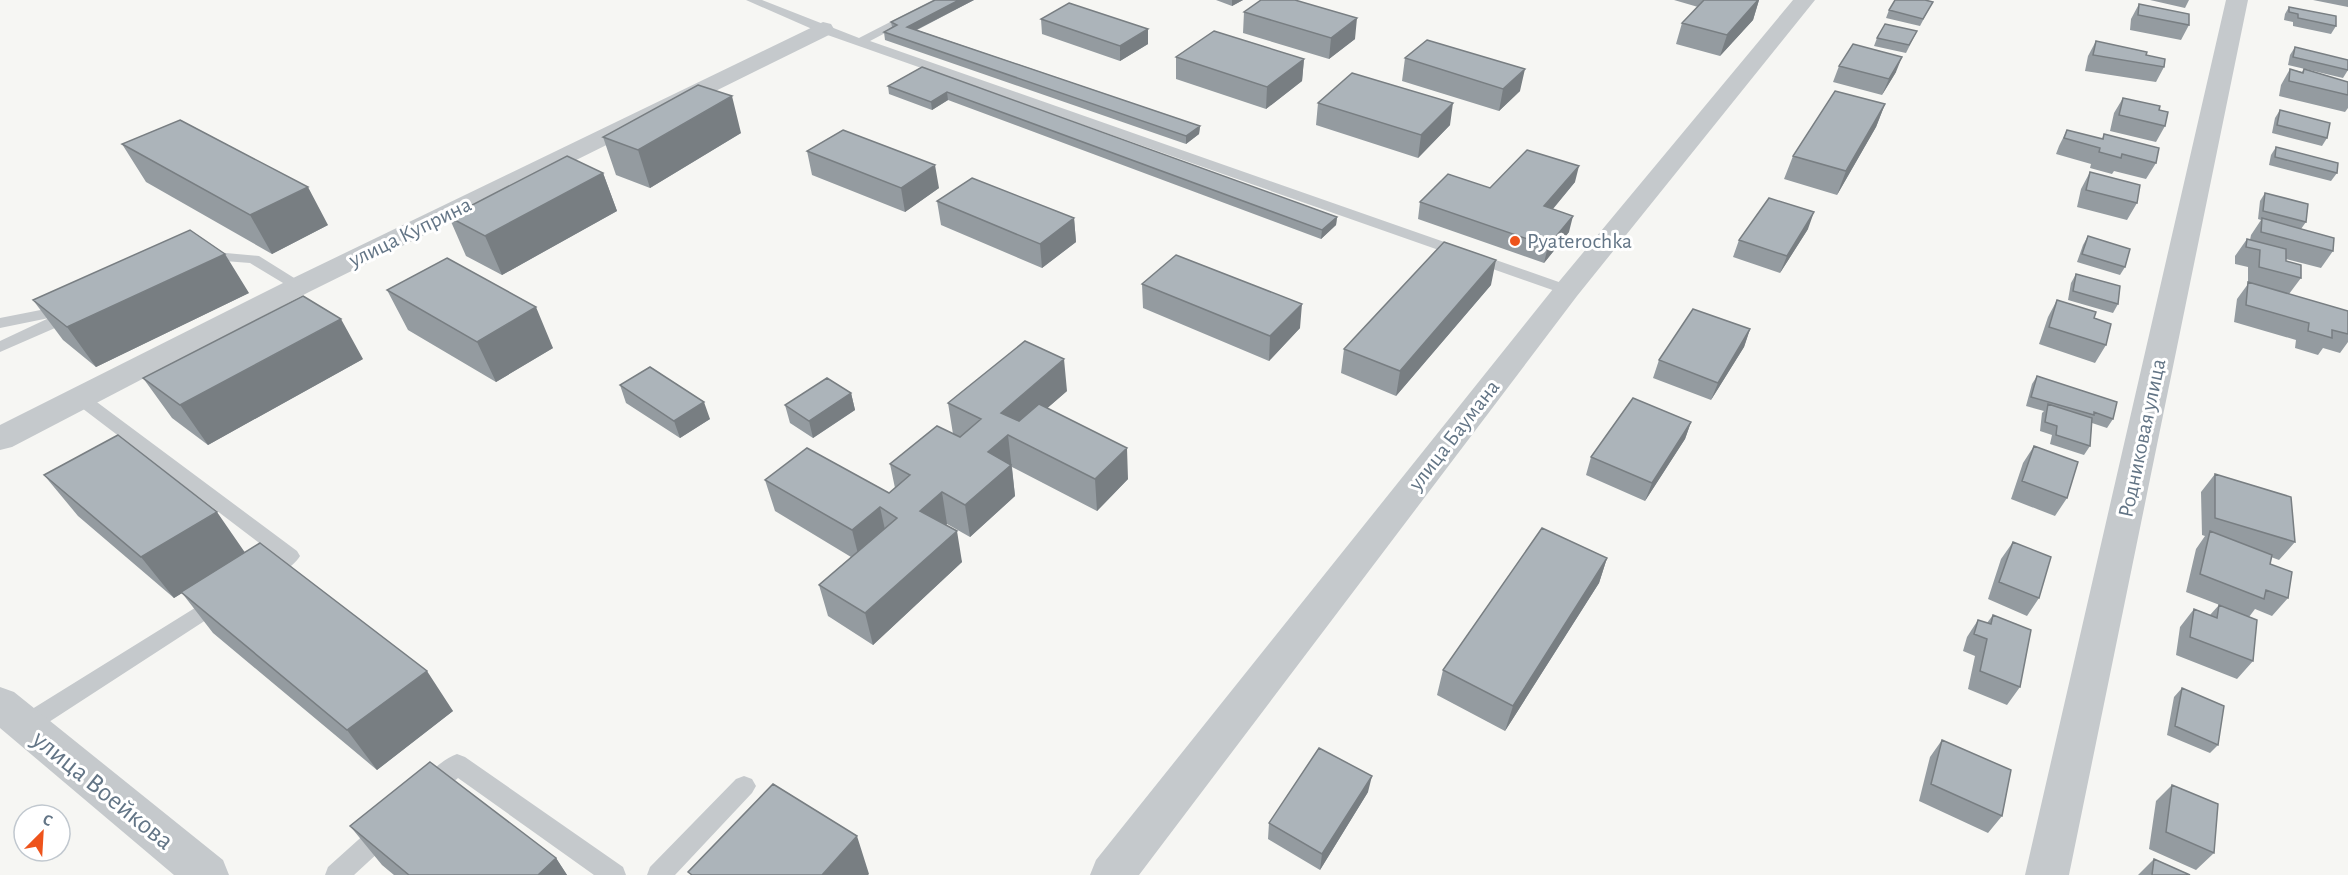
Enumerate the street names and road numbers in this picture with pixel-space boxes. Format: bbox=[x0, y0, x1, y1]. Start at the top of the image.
street label: улица Куприна bbox=[344, 193, 475, 272]
street label: Родниковая улица bbox=[2114, 357, 2170, 519]
street label: улица Баумана bbox=[1404, 376, 1504, 495]
street label: улица Воейкова bbox=[26, 724, 179, 856]

